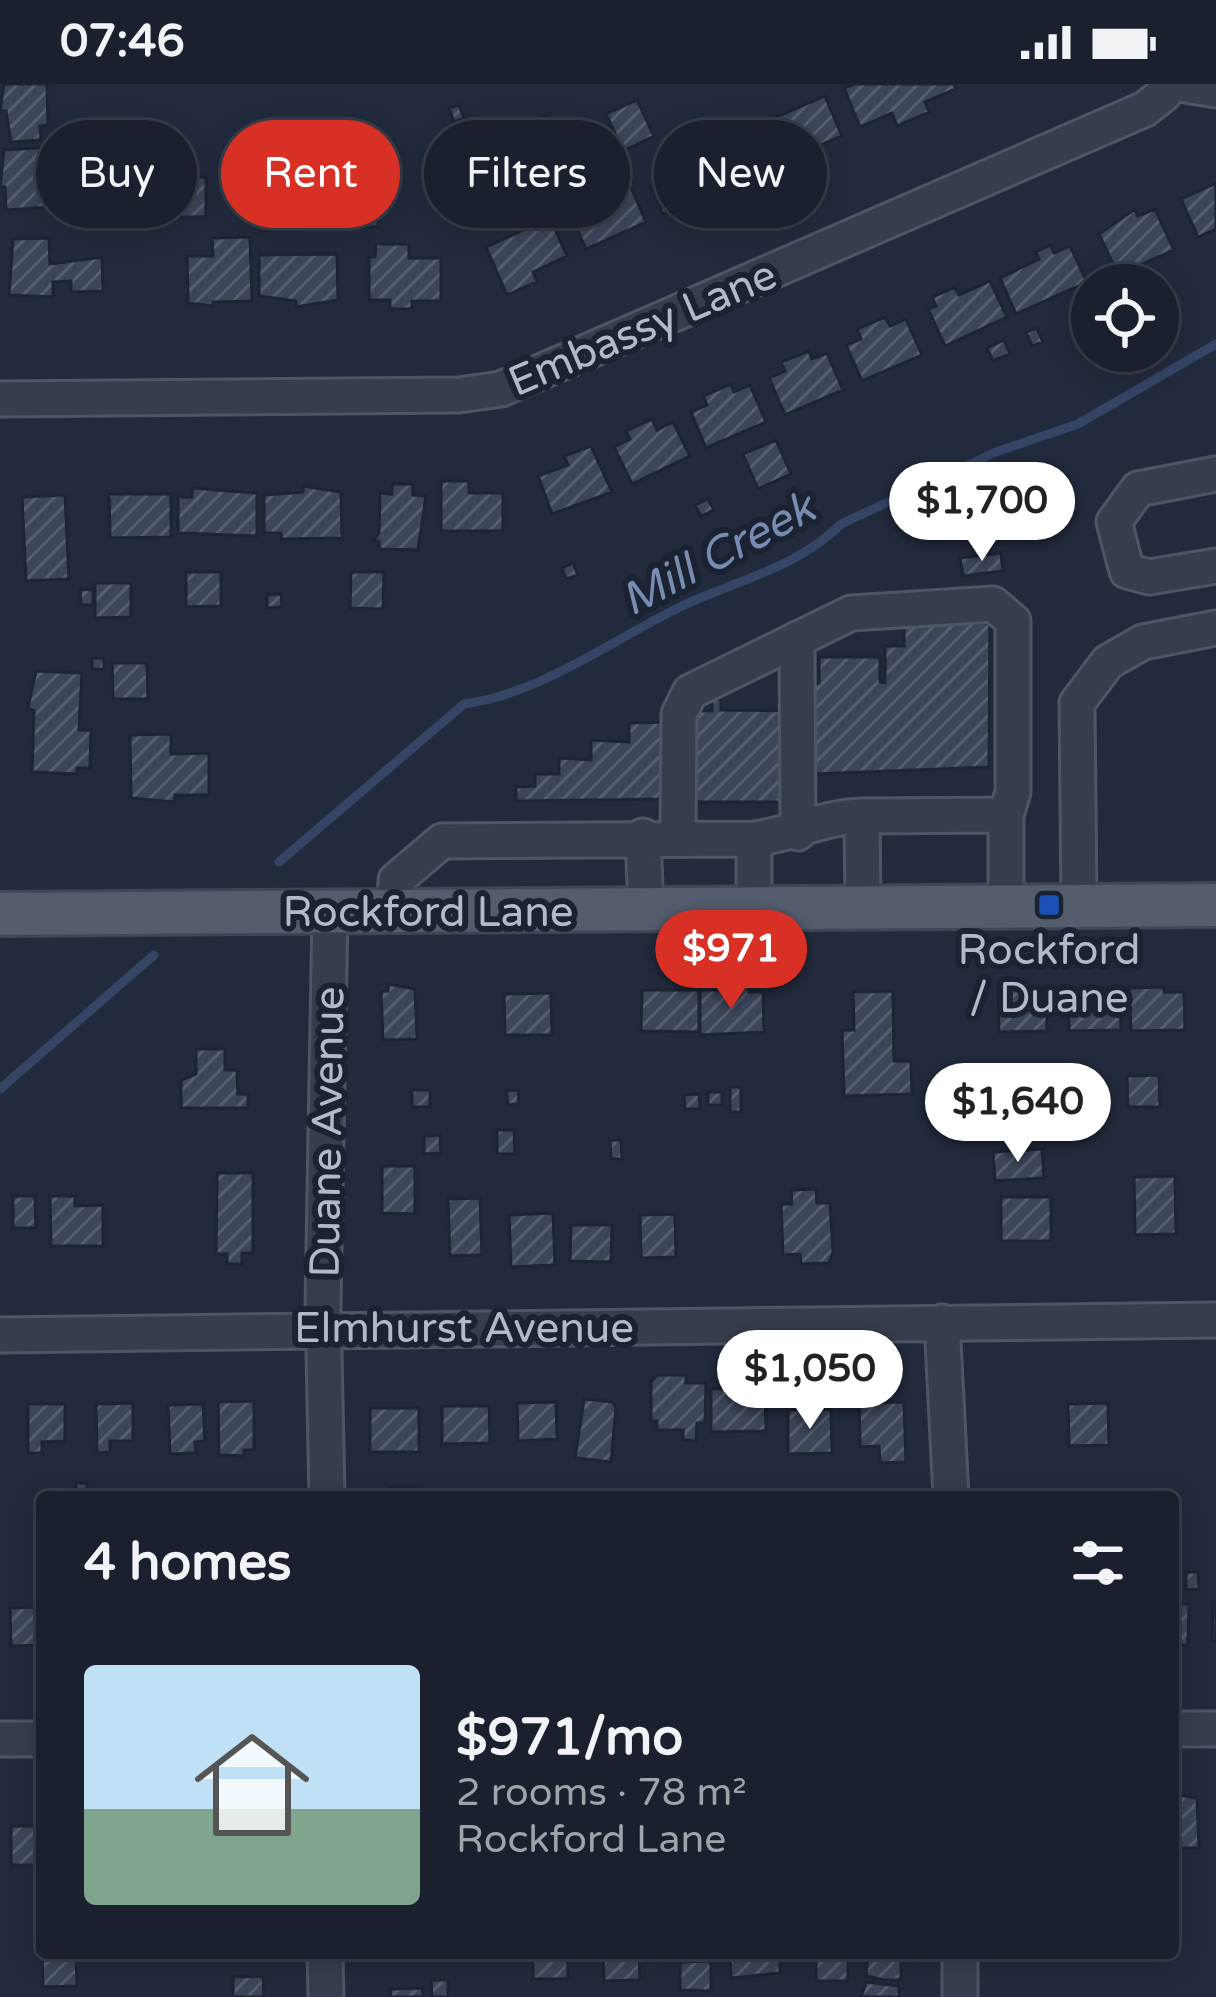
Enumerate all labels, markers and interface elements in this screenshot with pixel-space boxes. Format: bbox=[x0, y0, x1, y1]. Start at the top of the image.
text: 07:46 bbox=[60, 15, 185, 69]
chip: Buy bbox=[36, 120, 197, 228]
chip: Rent bbox=[221, 120, 400, 228]
chip: Filters bbox=[424, 120, 630, 228]
chip: New bbox=[654, 120, 827, 228]
street label: Embassy Lane bbox=[501, 249, 784, 408]
map controls bbox=[1071, 264, 1179, 372]
button: locate bbox=[1071, 264, 1179, 372]
pin: $1,700 bbox=[884, 462, 1080, 564]
text: $1,700 bbox=[916, 477, 1048, 524]
water label: Mill Creek bbox=[612, 480, 827, 628]
street label: Rockford Lane bbox=[282, 887, 574, 938]
marker: Rockford / Duane bbox=[1036, 892, 1062, 918]
pin: $971 bbox=[660, 910, 802, 1012]
text: $971 bbox=[682, 925, 780, 972]
place label: Rockford / Duane bbox=[957, 925, 1141, 1024]
street label: Duane Avenue bbox=[299, 986, 356, 1278]
pin: $1,640 bbox=[920, 1063, 1116, 1165]
text: $1,640 bbox=[952, 1078, 1084, 1125]
street label: Elmhurst Avenue bbox=[294, 1303, 634, 1354]
pin: $1,050 bbox=[712, 1330, 908, 1432]
text: $1,050 bbox=[744, 1345, 876, 1392]
icon: filters bbox=[1065, 1530, 1131, 1596]
text: 4 homes bbox=[84, 1532, 292, 1594]
text: $971/mo bbox=[456, 1707, 683, 1769]
icon: home bbox=[180, 1713, 324, 1857]
text: 2 rooms · 78 m² bbox=[456, 1769, 747, 1816]
text: Rockford Lane bbox=[456, 1816, 726, 1863]

